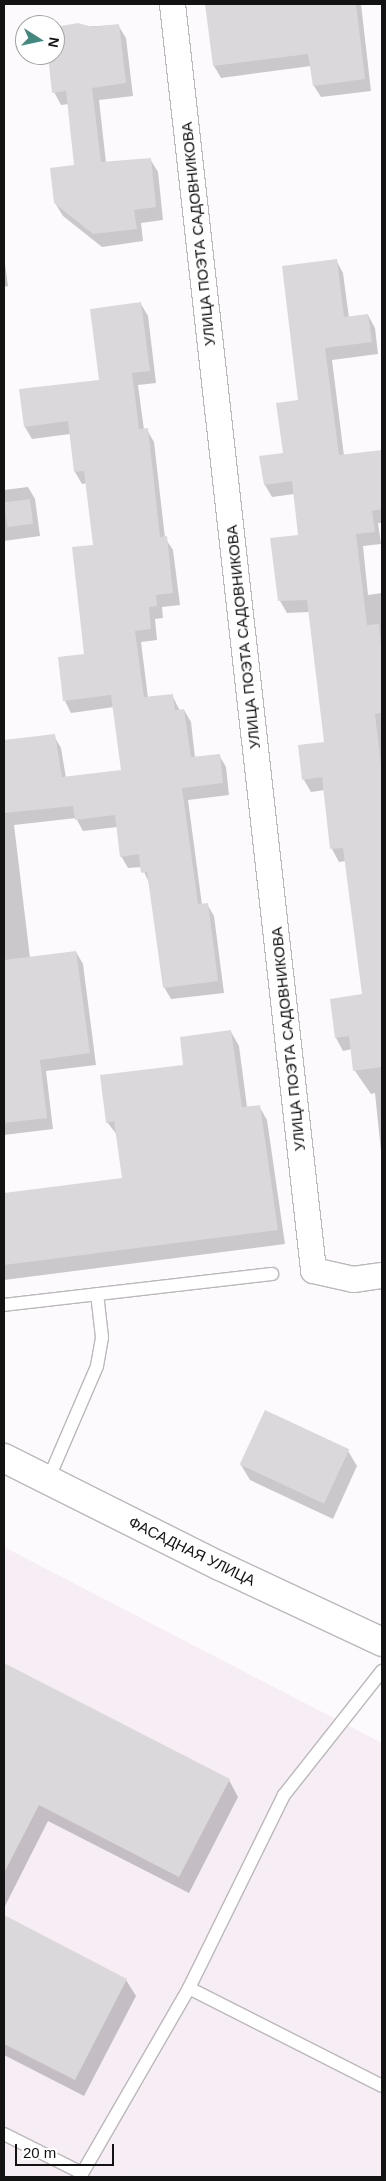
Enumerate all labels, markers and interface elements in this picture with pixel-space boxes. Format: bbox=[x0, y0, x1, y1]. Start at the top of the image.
north arrow bbox=[15, 15, 65, 65]
text: N bbox=[45, 36, 63, 49]
street label: УЛИЦА ПОЭТА САДОВНИКОВА bbox=[177, 121, 219, 347]
street label: УЛИЦА ПОЭТА САДОВНИКОВА bbox=[222, 524, 264, 750]
street label: УЛИЦА ПОЭТА САДОВНИКОВА bbox=[267, 926, 309, 1152]
street label: ФАСАДНАЯ УЛИЦА bbox=[126, 1513, 258, 1589]
scale bar bbox=[18, 2134, 116, 2166]
text: 20 m bbox=[23, 2144, 56, 2161]

